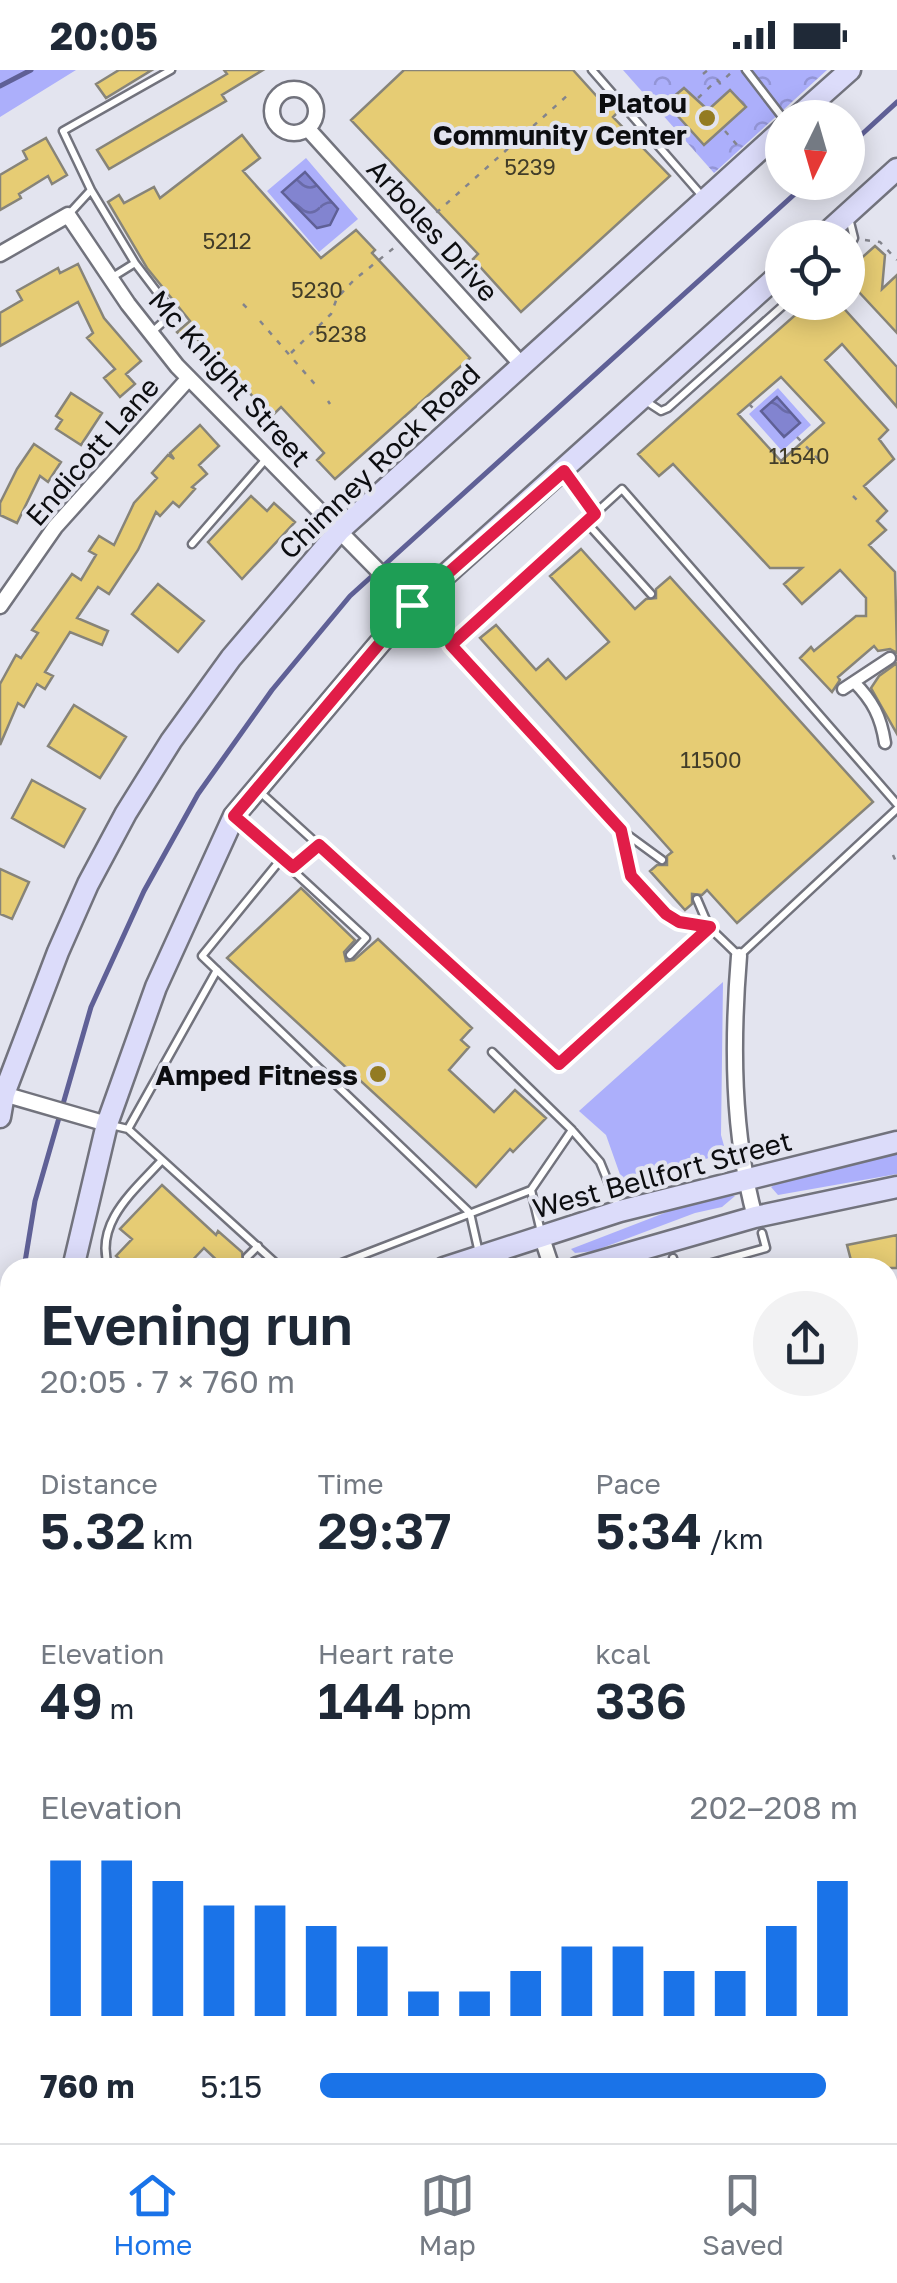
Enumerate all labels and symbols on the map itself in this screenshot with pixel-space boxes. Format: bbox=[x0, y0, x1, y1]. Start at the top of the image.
place label: Platou Community Center bbox=[433, 86, 687, 151]
north arrow bbox=[765, 100, 865, 200]
marker: Platou Community Center bbox=[696, 107, 718, 129]
street label: Arboles Drive bbox=[361, 152, 505, 308]
house number: 5239 bbox=[504, 153, 556, 180]
house number: 5212 bbox=[203, 227, 251, 254]
house number: 5230 bbox=[291, 276, 343, 303]
street label: Mc Knight Street bbox=[142, 283, 318, 473]
house number: 5238 bbox=[315, 320, 367, 347]
street label: Chimney Rock Road bbox=[272, 357, 486, 565]
street label: Endicott Lane bbox=[19, 370, 165, 532]
house number: 11540 bbox=[768, 442, 830, 469]
pin bbox=[370, 563, 455, 648]
house number: 11500 bbox=[680, 746, 742, 773]
place label: Amped Fitness bbox=[155, 1058, 358, 1091]
marker: Amped Fitness bbox=[367, 1063, 389, 1085]
street label: West Bellfort Street bbox=[529, 1124, 795, 1224]

